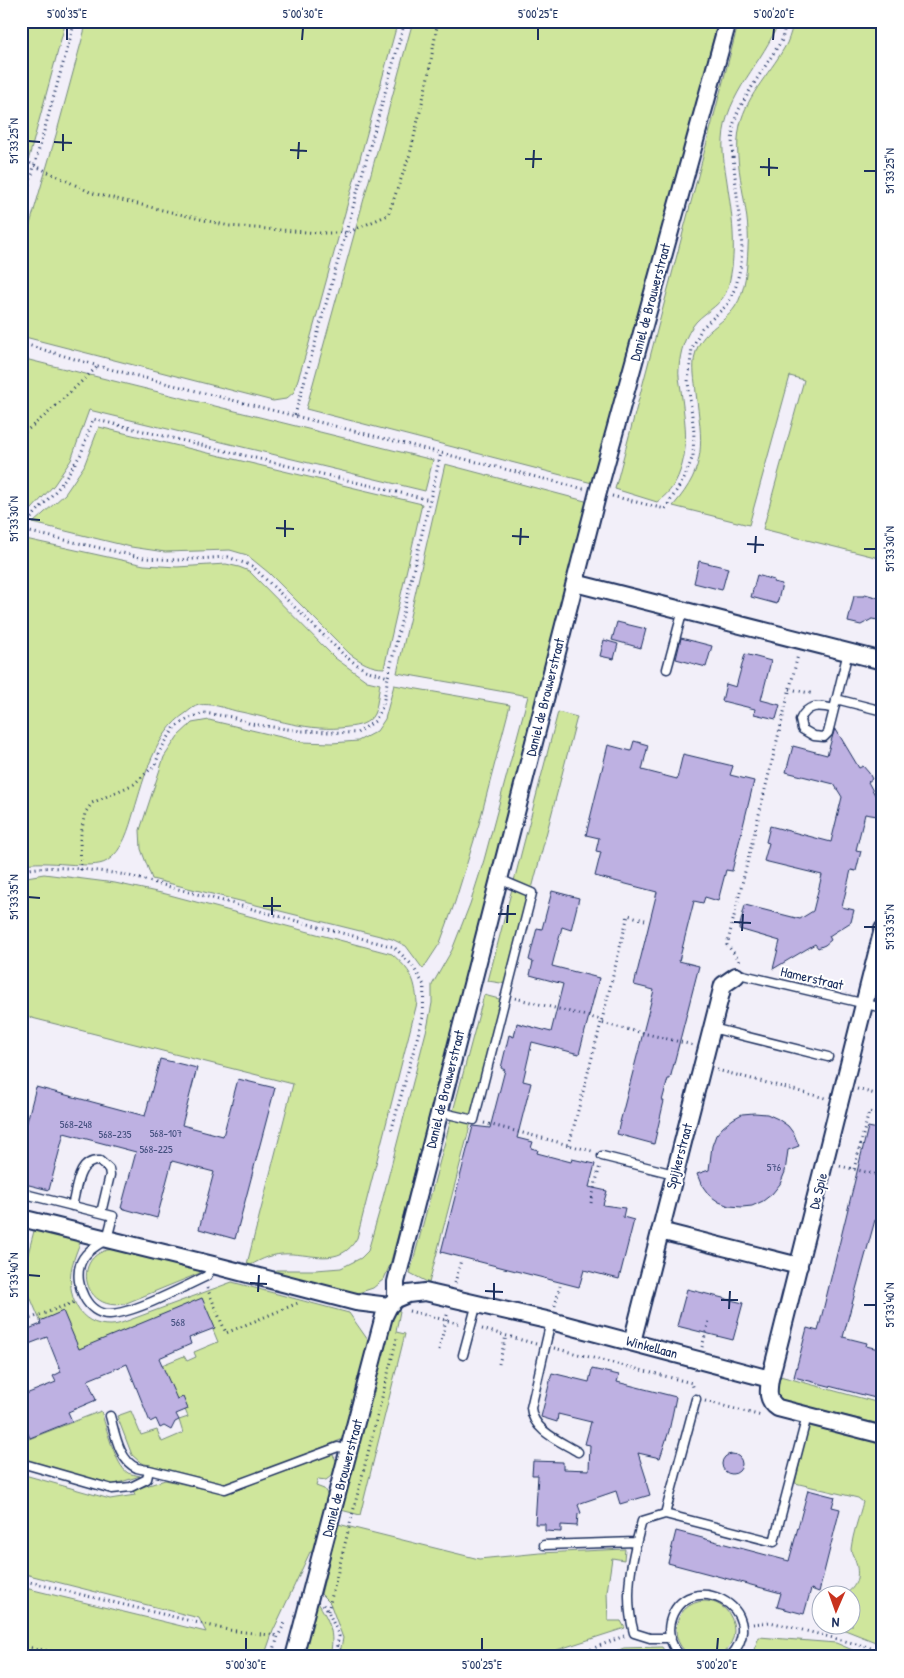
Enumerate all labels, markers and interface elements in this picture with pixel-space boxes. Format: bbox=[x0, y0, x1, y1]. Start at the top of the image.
text: 5°00'35"E bbox=[47, 5, 88, 22]
text: 5°00'30"E bbox=[283, 5, 324, 22]
text: 5°00'25"E bbox=[518, 5, 559, 22]
text: 5°00'20"E bbox=[754, 5, 795, 22]
text: 51°33'25"N bbox=[5, 118, 22, 164]
text: 51°33'25"N bbox=[881, 148, 898, 194]
street label: Daniel de Brouwerstraat bbox=[625, 241, 674, 363]
text: 51°33'30"N bbox=[5, 496, 22, 542]
text: 51°33'30"N bbox=[881, 526, 898, 572]
street label: Daniel de Brouwerstraat bbox=[521, 636, 568, 758]
text: 51°33'35"N bbox=[5, 874, 22, 920]
text: 51°33'35"N bbox=[881, 904, 898, 950]
street label: Hamerstraat bbox=[779, 961, 846, 994]
street label: Daniel de Brouwerstraat bbox=[421, 1028, 468, 1150]
house number: 568-248 bbox=[60, 1117, 92, 1131]
street label: Spijkerstraat bbox=[661, 1121, 697, 1191]
house number: 568-107 bbox=[150, 1126, 182, 1140]
house number: 568-235 bbox=[99, 1127, 132, 1141]
house number: 568-225 bbox=[139, 1142, 173, 1156]
house number: 576 bbox=[767, 1160, 782, 1174]
street label: De Spie bbox=[804, 1170, 832, 1211]
text: 51°33'40"N bbox=[5, 1253, 22, 1297]
text: 51°33'40"N bbox=[881, 1283, 898, 1327]
house number: 568 bbox=[171, 1315, 185, 1329]
street label: Winkellaan bbox=[624, 1331, 680, 1363]
street label: Daniel de Brouwerstraat bbox=[317, 1417, 366, 1539]
north arrow bbox=[812, 1586, 862, 1636]
text: N bbox=[831, 1614, 840, 1633]
text: 5°00'30"E bbox=[226, 1656, 267, 1673]
text: 5°00'25"E bbox=[462, 1656, 503, 1673]
text: 5°00'20"E bbox=[697, 1656, 738, 1673]

